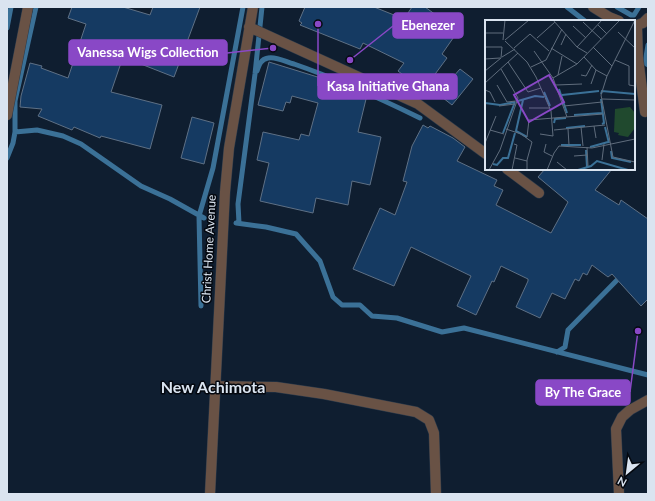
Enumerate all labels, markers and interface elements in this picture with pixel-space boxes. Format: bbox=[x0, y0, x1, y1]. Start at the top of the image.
callout: Ebenezer bbox=[393, 13, 463, 38]
text: Ebenezer bbox=[401, 17, 455, 33]
inset map bbox=[485, 20, 635, 170]
callout: Vanessa Wigs Collection bbox=[69, 40, 227, 65]
text: Vanessa Wigs Collection bbox=[76, 44, 219, 60]
callout: Kasa Initiative Ghana bbox=[318, 74, 457, 99]
text: Kasa Initiative Ghana bbox=[327, 78, 449, 94]
street label: Christ Home Avenue bbox=[198, 194, 219, 304]
district label: New Achimota bbox=[161, 377, 265, 396]
callout: By The Grace bbox=[536, 380, 630, 405]
text: By The Grace bbox=[545, 384, 621, 400]
north arrow bbox=[607, 453, 647, 493]
text: N bbox=[615, 474, 629, 490]

